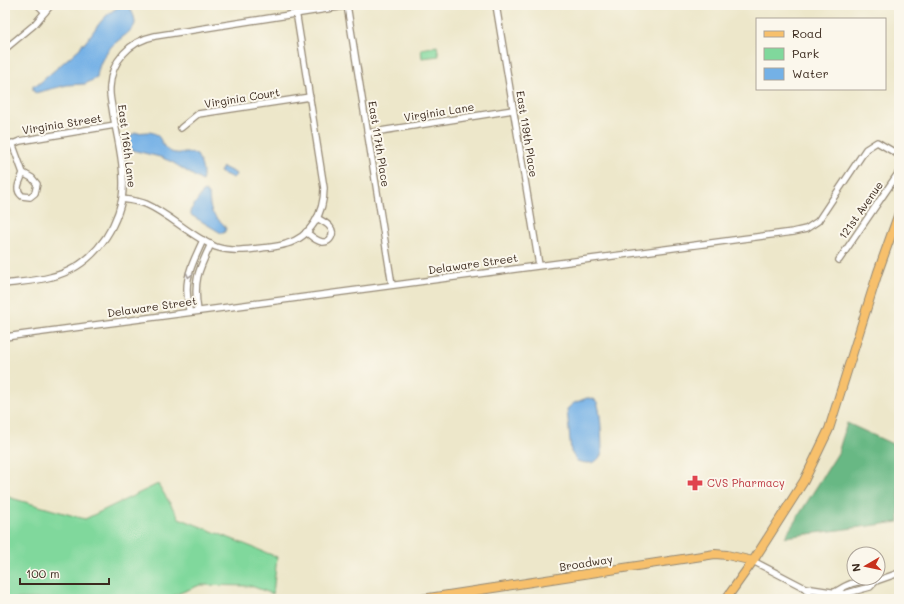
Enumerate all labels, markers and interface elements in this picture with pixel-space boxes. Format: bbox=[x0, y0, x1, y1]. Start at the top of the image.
legend bbox=[756, 18, 886, 90]
text: Road bbox=[792, 25, 822, 41]
text: Park bbox=[792, 45, 819, 61]
text: Water bbox=[792, 65, 829, 81]
street label: Virginia Court bbox=[203, 84, 281, 111]
street label: East 119th Place bbox=[513, 90, 542, 178]
street label: Virginia Lane bbox=[403, 99, 475, 124]
street label: East 117th Place bbox=[365, 100, 394, 188]
street label: East 116th Lane bbox=[115, 104, 140, 188]
street label: Virginia Street bbox=[21, 110, 103, 137]
street label: 121st Avenue bbox=[835, 178, 886, 242]
street label: Delaware Street bbox=[427, 250, 519, 277]
one-way arrow bbox=[186, 272, 194, 278]
street label: Delaware Street bbox=[106, 293, 198, 320]
pharmacy icon: CVS Pharmacy bbox=[686, 474, 704, 492]
place label: CVS Pharmacy bbox=[707, 475, 785, 490]
north arrow bbox=[846, 546, 886, 586]
street label: Broadway bbox=[558, 551, 614, 574]
scale bar bbox=[20, 560, 109, 586]
text: N bbox=[848, 562, 864, 573]
text: 100 m bbox=[26, 565, 60, 581]

